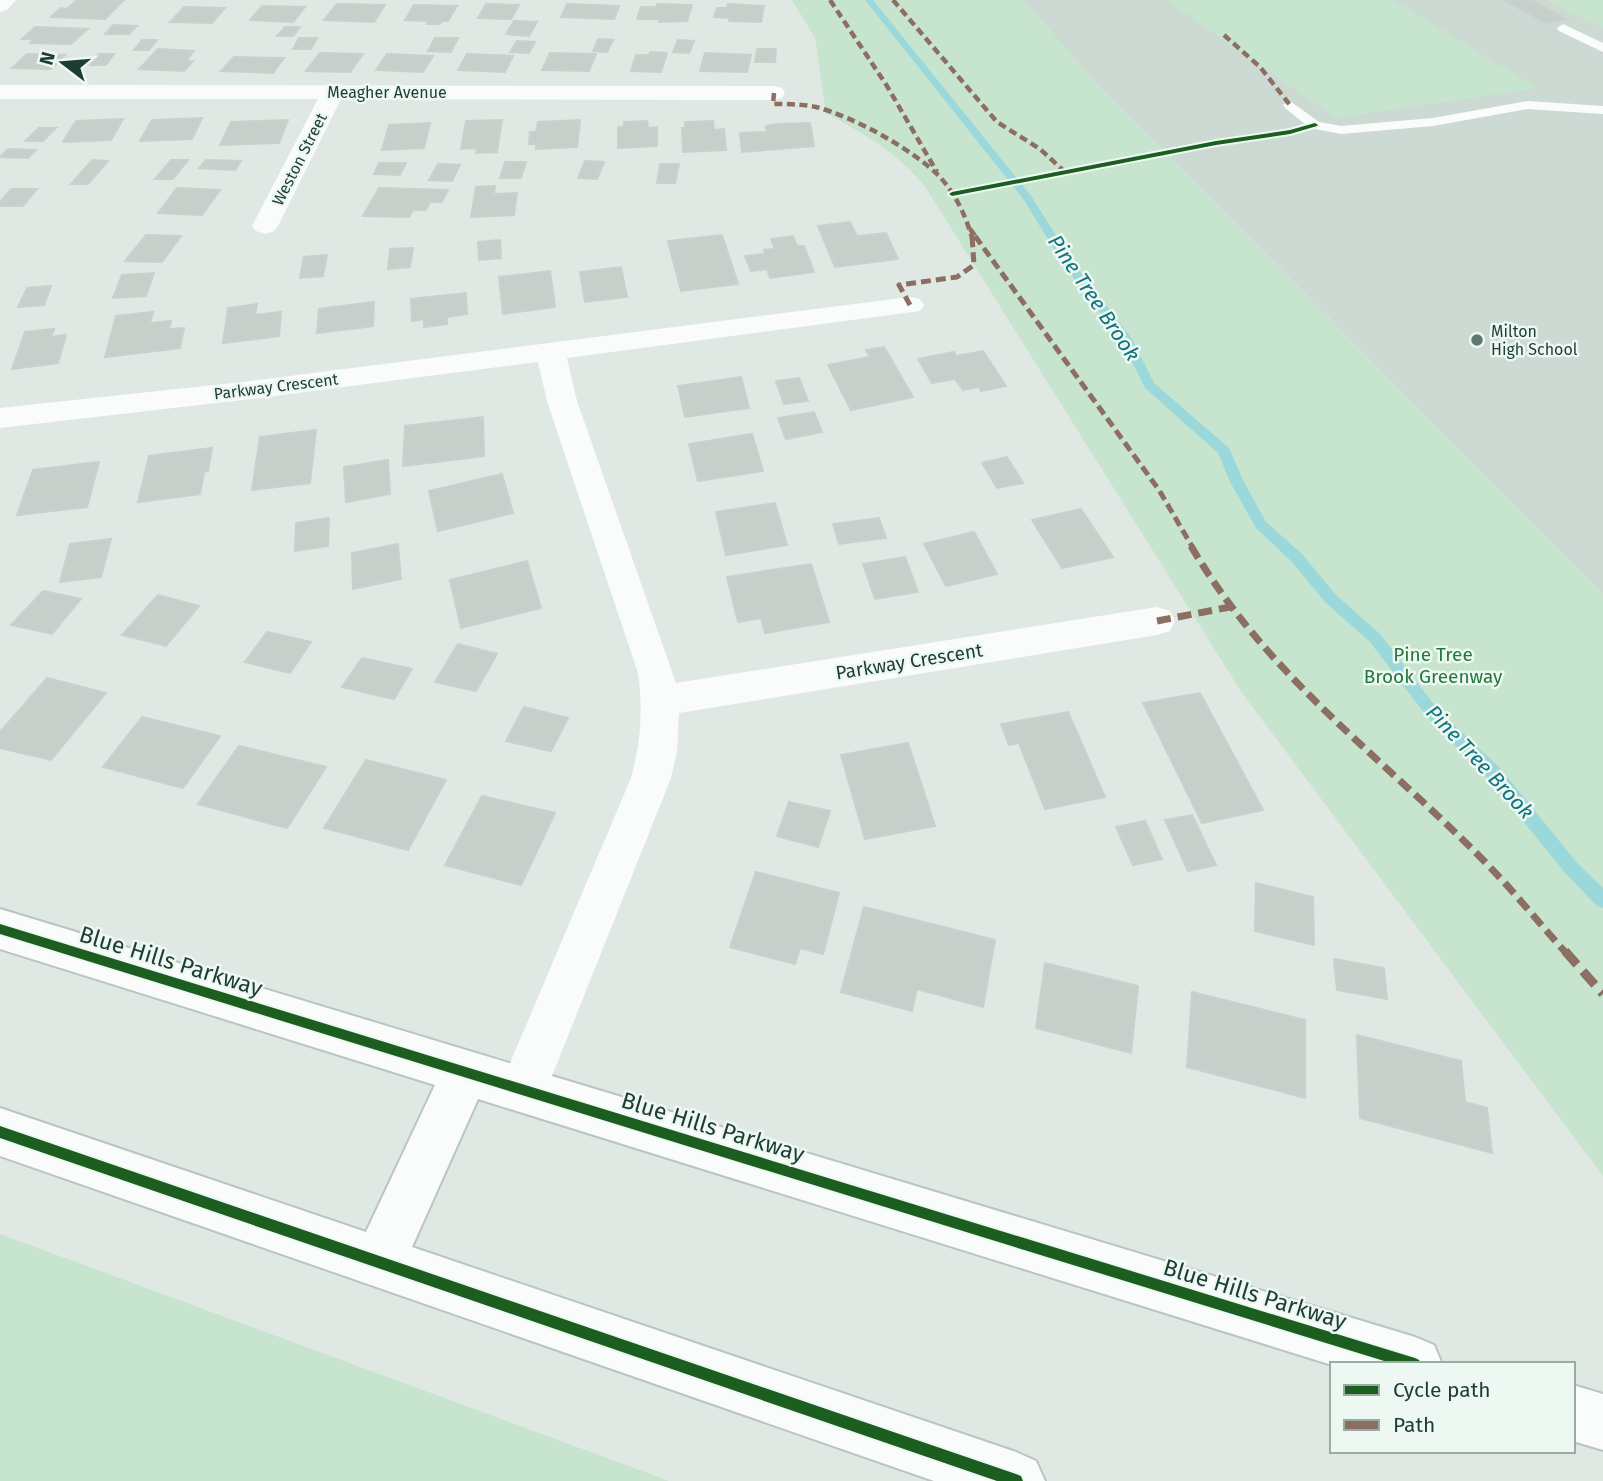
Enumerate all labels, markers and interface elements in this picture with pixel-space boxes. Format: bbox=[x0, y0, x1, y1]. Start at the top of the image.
north arrow bbox=[28, 28, 98, 98]
text: N bbox=[34, 49, 60, 68]
street label: Meagher Avenue bbox=[327, 83, 447, 102]
street label: Weston Street bbox=[268, 110, 331, 209]
water label: Pine Tree Brook bbox=[1042, 230, 1146, 366]
place label: Milton High School bbox=[1491, 322, 1578, 359]
marker: Milton High School bbox=[1469, 332, 1485, 348]
street label: Parkway Crescent bbox=[213, 369, 340, 404]
street label: Parkway Crescent bbox=[834, 638, 984, 684]
park label: Pine Tree Brook Greenway bbox=[1364, 643, 1503, 688]
water label: Pine Tree Brook bbox=[1420, 699, 1540, 825]
street label: Blue Hills Parkway bbox=[76, 920, 267, 1002]
street label: Blue Hills Parkway bbox=[618, 1086, 809, 1168]
street label: Blue Hills Parkway bbox=[1160, 1253, 1351, 1335]
legend bbox=[1330, 1362, 1575, 1453]
text: Cycle path bbox=[1393, 1377, 1491, 1403]
text: Path bbox=[1393, 1412, 1435, 1438]

